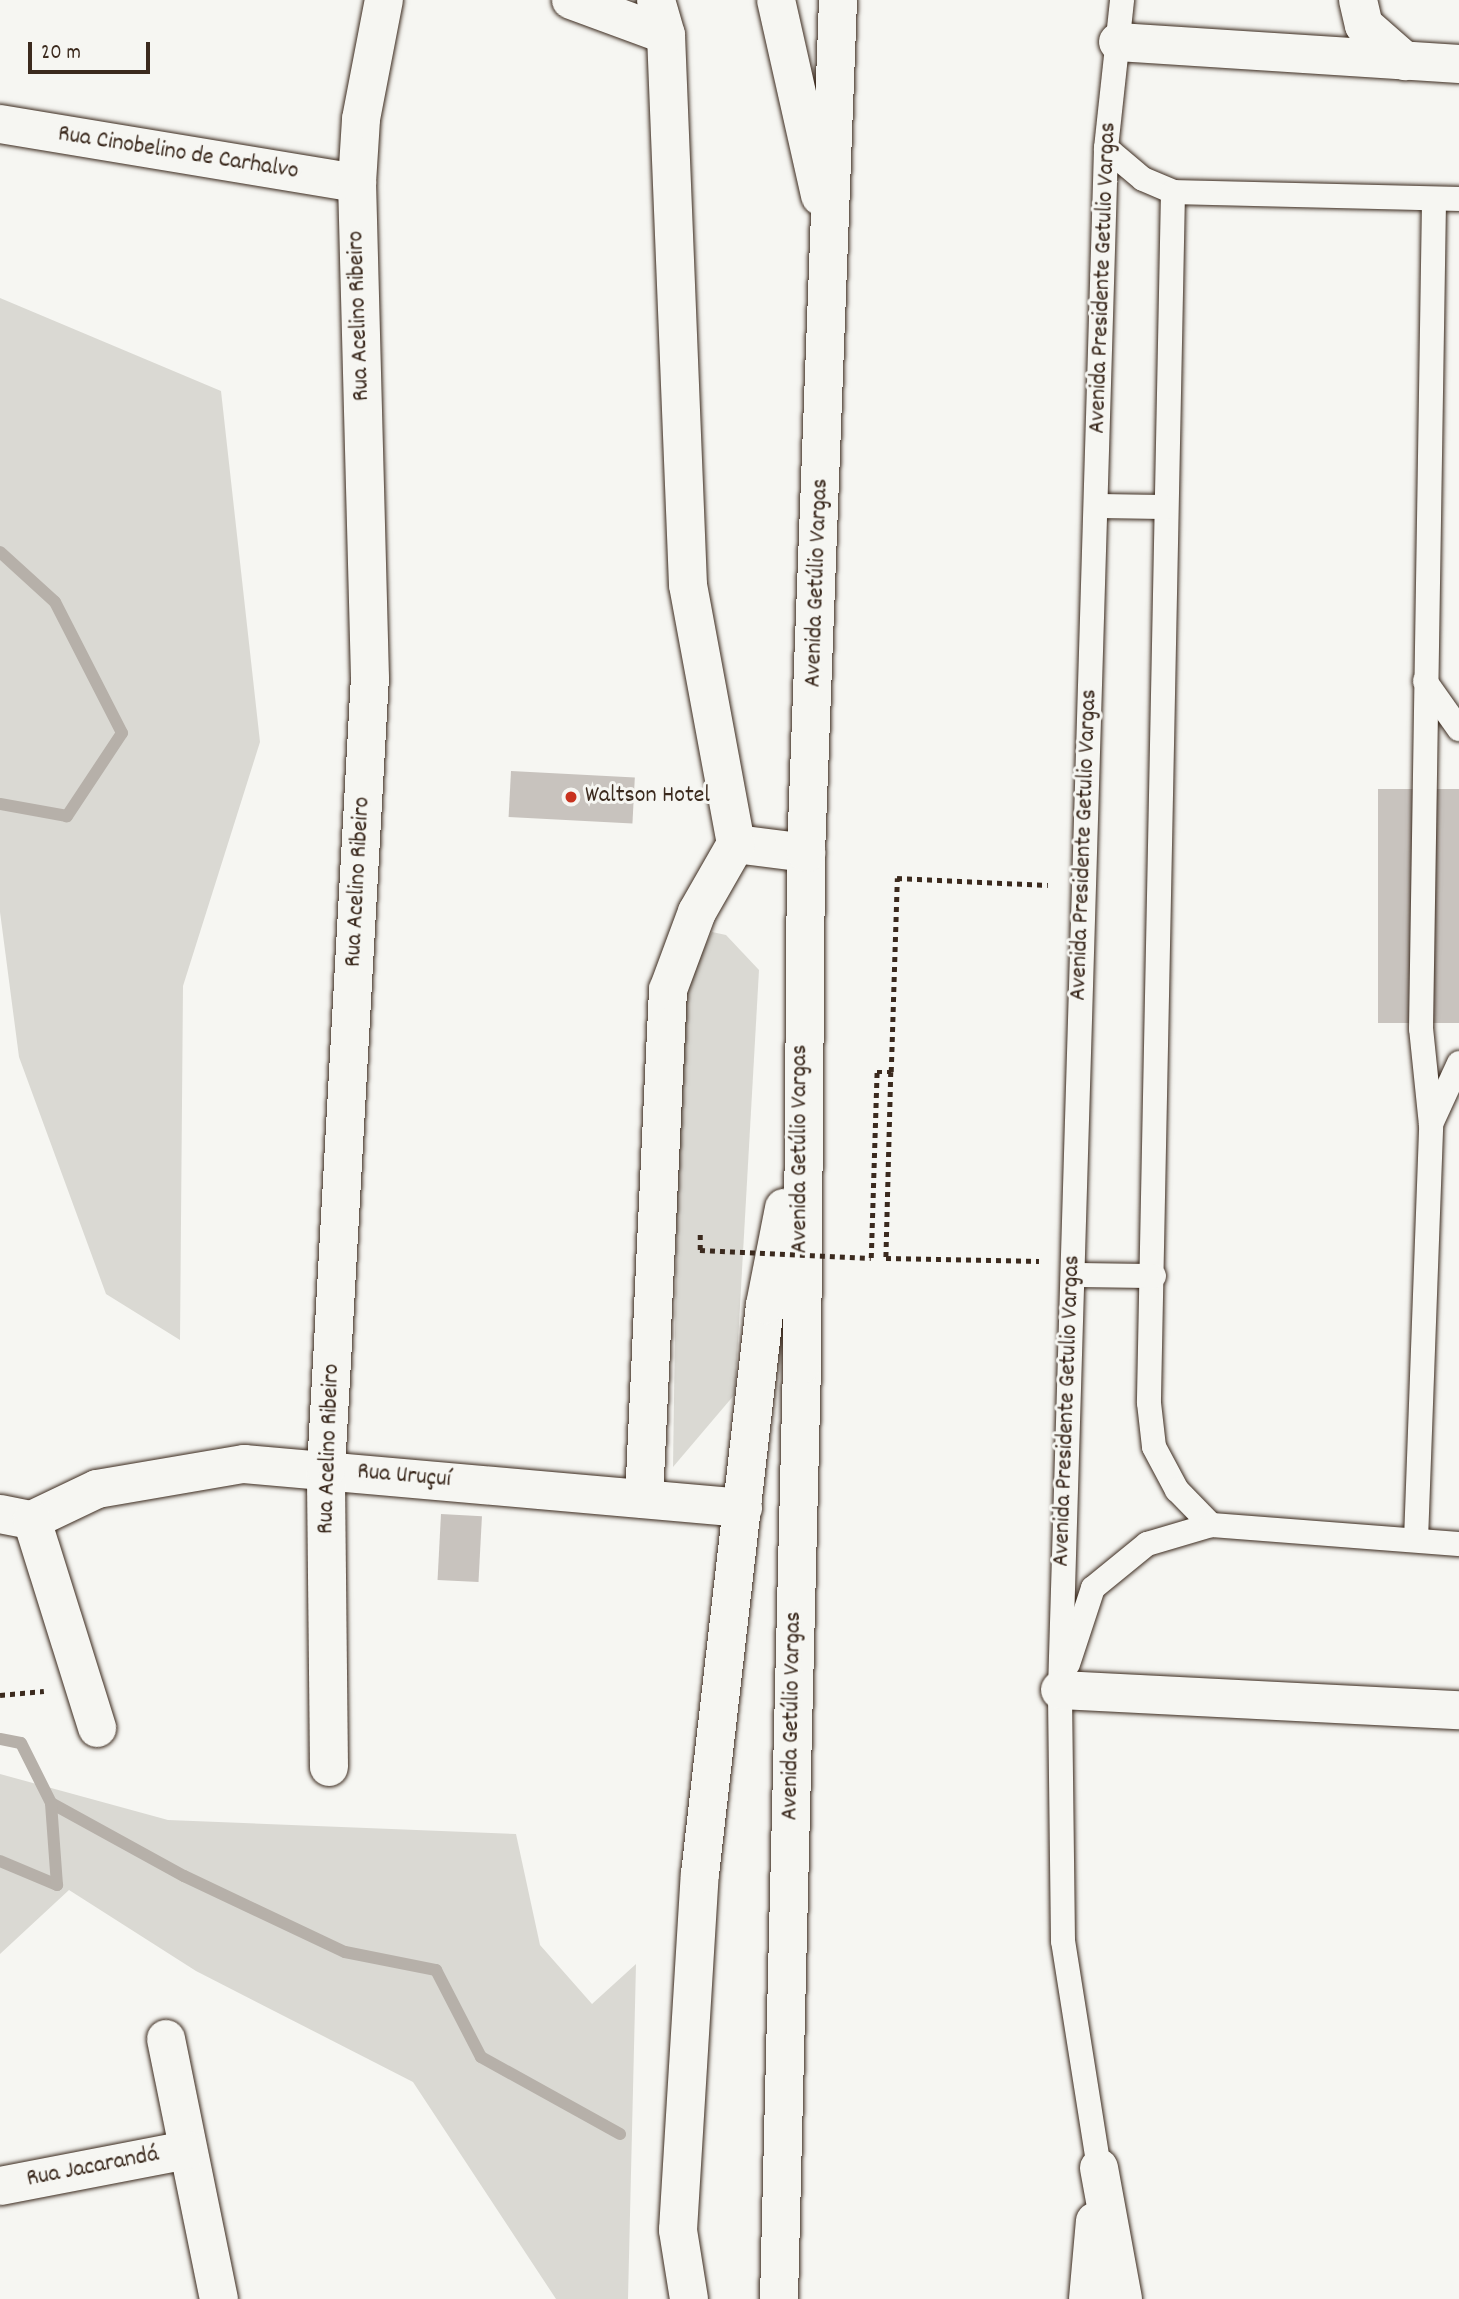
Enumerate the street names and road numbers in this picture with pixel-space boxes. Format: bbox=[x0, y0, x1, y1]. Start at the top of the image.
street label: Rua Cinobelino de Carhalvo bbox=[56, 121, 300, 187]
street label: Avenida Presidente Getulio Vargas bbox=[1084, 122, 1124, 434]
street label: Rua Acelino Ribeiro bbox=[343, 230, 377, 402]
street label: Avenida Getúlio Vargas bbox=[800, 478, 836, 688]
street label: Avenida Presidente Getulio Vargas bbox=[1065, 689, 1105, 1001]
street label: Rua Acelino Ribeiro bbox=[340, 796, 378, 968]
street label: Avenida Getúlio Vargas bbox=[787, 1045, 815, 1253]
street label: Avenida Presidente Getulio Vargas bbox=[1048, 1255, 1088, 1567]
street label: Rua Acelino Ribeiro bbox=[313, 1363, 347, 1535]
street label: Rua Uruçuí bbox=[356, 1459, 452, 1495]
street label: Avenida Getúlio Vargas bbox=[777, 1611, 809, 1821]
street label: Rua Jacarandá bbox=[24, 2141, 162, 2195]

